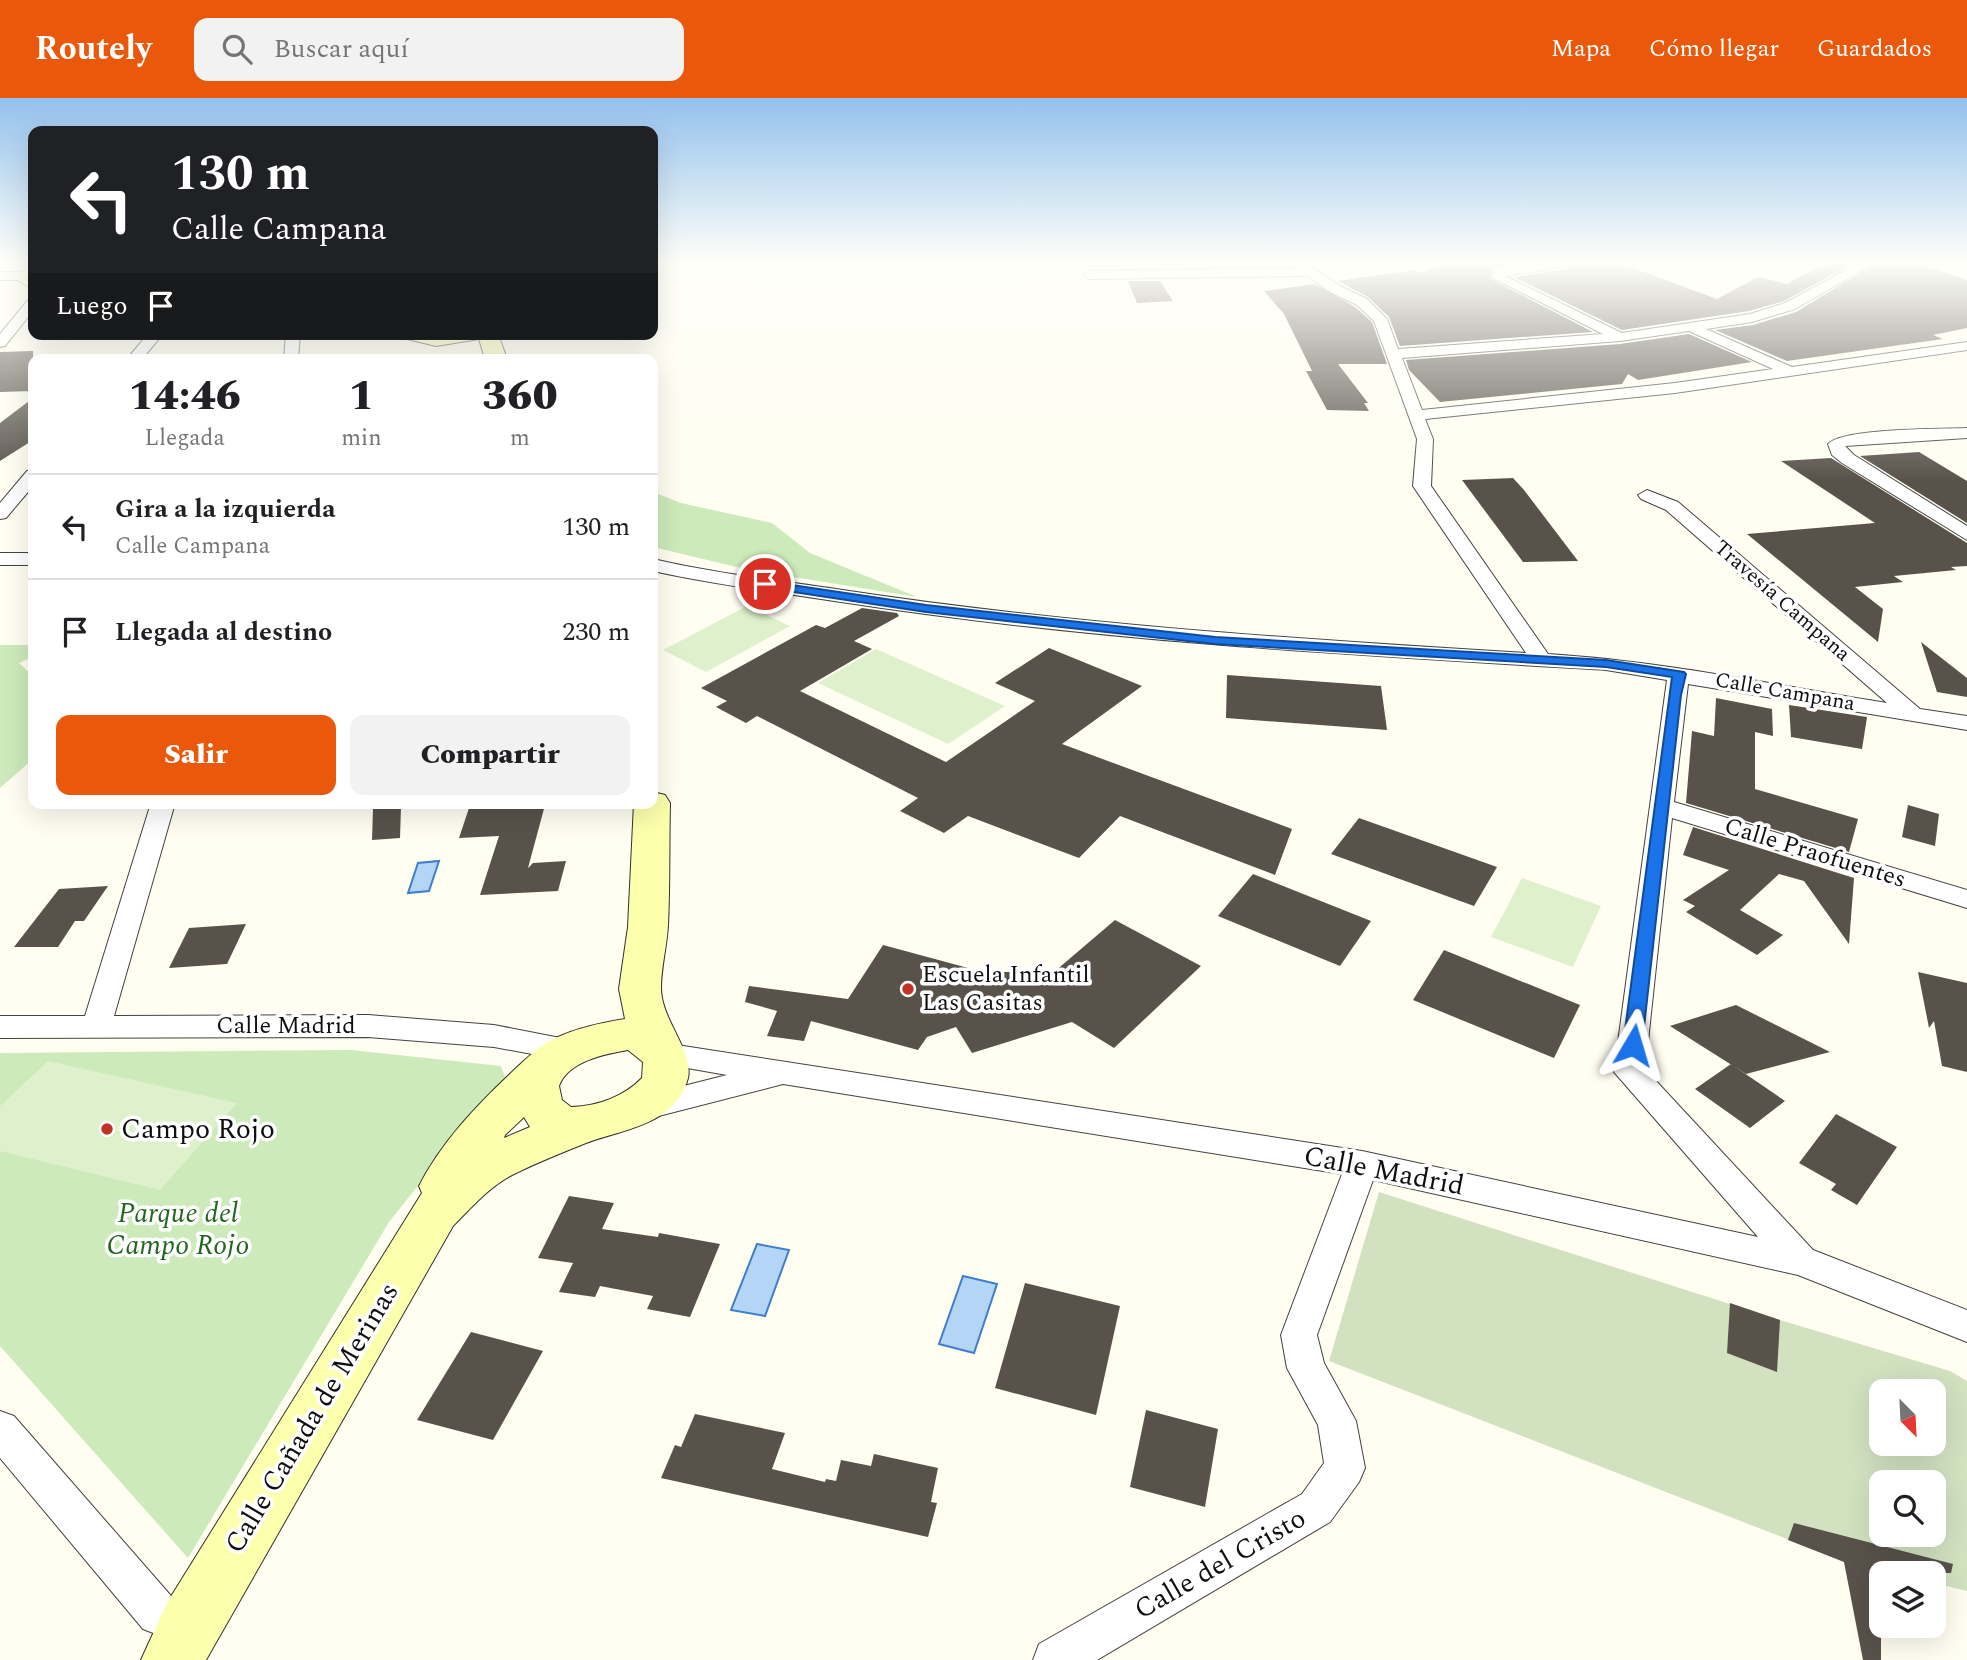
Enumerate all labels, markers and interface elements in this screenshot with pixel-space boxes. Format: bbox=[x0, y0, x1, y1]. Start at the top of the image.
search box bbox=[194, 18, 684, 81]
text: Routely bbox=[35, 24, 152, 74]
text: Buscar aquí bbox=[274, 29, 409, 69]
icon: search bbox=[218, 30, 256, 68]
text: Mapa bbox=[1551, 31, 1611, 67]
text: Cómo llegar bbox=[1649, 31, 1779, 67]
text: Guardados bbox=[1817, 31, 1932, 67]
text: 130 m bbox=[171, 137, 310, 212]
icon: left bbox=[56, 154, 147, 245]
text: Calle Campana bbox=[171, 205, 387, 254]
text: Luego bbox=[56, 286, 128, 326]
icon: arrive bbox=[142, 287, 180, 325]
text: 14:46 bbox=[128, 365, 241, 428]
text: 1 bbox=[349, 365, 374, 428]
text: 360 bbox=[482, 365, 558, 428]
text: Llegada bbox=[145, 421, 225, 456]
text: min bbox=[341, 421, 382, 456]
text: m bbox=[510, 421, 530, 456]
text: Gira a la izquierda bbox=[115, 489, 336, 529]
text: 130 m bbox=[562, 507, 630, 547]
icon: left bbox=[56, 508, 94, 546]
text: Calle Campana bbox=[115, 529, 270, 564]
street label: Travesía Campana bbox=[1707, 533, 1858, 670]
pin bbox=[735, 554, 795, 614]
icon: arrive bbox=[746, 565, 784, 603]
text: Llegada al destino bbox=[115, 612, 332, 652]
text: 230 m bbox=[562, 612, 630, 652]
icon: arrive bbox=[56, 613, 94, 651]
street label: Calle Campana bbox=[1713, 664, 1858, 720]
button: Salir bbox=[56, 715, 336, 795]
button: Compartir bbox=[350, 715, 630, 795]
street label: Calle Praofuentes bbox=[1720, 808, 1910, 898]
place label: Escuela Infantil Las Casitas bbox=[922, 957, 1090, 1021]
marker: Escuela Infantil Las Casitas bbox=[900, 981, 916, 997]
street label: Calle Madrid bbox=[216, 1008, 356, 1044]
position arrow bbox=[1596, 1008, 1670, 1082]
place label: Campo Rojo bbox=[121, 1108, 275, 1151]
marker: Campo Rojo bbox=[99, 1121, 115, 1137]
street label: Calle Madrid bbox=[1300, 1134, 1468, 1208]
park label: Parque del Campo Rojo bbox=[107, 1192, 249, 1267]
street label: Calle Cañada de Merinas bbox=[214, 1274, 410, 1562]
north arrow bbox=[1869, 1379, 1946, 1456]
map controls bbox=[1869, 1379, 1946, 1638]
button: search bbox=[1869, 1470, 1946, 1547]
street label: Calle del Cristo bbox=[1126, 1497, 1314, 1631]
button: layers bbox=[1869, 1561, 1946, 1638]

